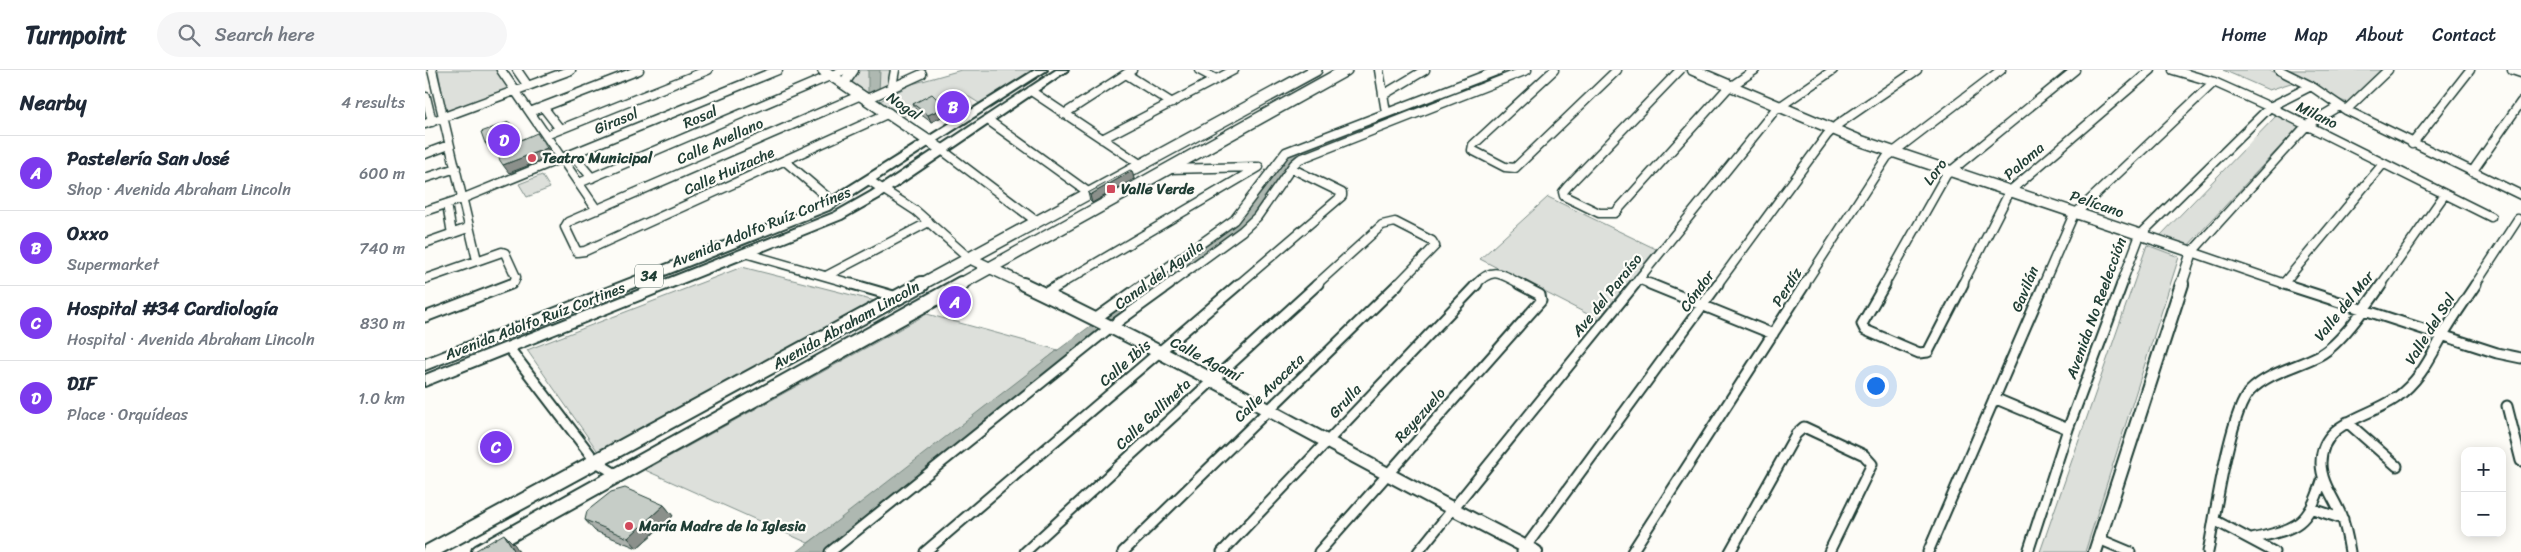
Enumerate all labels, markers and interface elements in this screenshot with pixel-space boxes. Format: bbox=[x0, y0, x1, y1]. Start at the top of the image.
search box bbox=[157, 12, 507, 57]
text: Turnpoint bbox=[25, 14, 127, 56]
text: Search here bbox=[215, 18, 315, 51]
text: Home bbox=[2222, 19, 2267, 51]
text: Map bbox=[2295, 19, 2328, 51]
text: About bbox=[2356, 19, 2404, 51]
text: Contact bbox=[2432, 19, 2496, 51]
icon: search bbox=[175, 21, 203, 49]
text: Nearby bbox=[20, 84, 86, 122]
street label: Nogal bbox=[881, 85, 927, 128]
text: 4 results bbox=[341, 88, 405, 117]
pin: B bbox=[937, 88, 969, 126]
street label: Milano bbox=[2292, 94, 2343, 137]
street label: Rosal bbox=[679, 98, 722, 136]
street label: Girasol bbox=[590, 100, 643, 142]
street label: Calle Avellano bbox=[672, 110, 768, 172]
pin: D bbox=[488, 121, 520, 159]
street label: Paloma bbox=[1998, 135, 2051, 186]
street label: Calle Huizache bbox=[679, 139, 779, 203]
text: Pastelería San José bbox=[67, 142, 230, 175]
place label: Teatro Municipal bbox=[542, 145, 653, 171]
marker: Teatro Municipal bbox=[526, 152, 538, 164]
street label: Loro bbox=[1916, 153, 1954, 191]
text: A bbox=[31, 159, 41, 188]
text: 600 m bbox=[359, 159, 405, 188]
text: Shop · Avenida Abraham Lincoln bbox=[67, 175, 291, 204]
place label: Valle Verde bbox=[1121, 176, 1195, 202]
street label: Avenida Adolfo Ruíz Cortínes bbox=[666, 179, 855, 275]
marker: Valle Verde bbox=[1105, 183, 1117, 195]
street label: Pelícano bbox=[2066, 183, 2128, 226]
text: Oxxo bbox=[67, 217, 108, 250]
street label: Canal del Aguila bbox=[1109, 233, 1210, 316]
text: B bbox=[31, 234, 41, 263]
text: 740 m bbox=[359, 234, 405, 263]
street label: Avenida No Reelección bbox=[2058, 234, 2134, 383]
street label: Ave del Paraíso bbox=[1564, 247, 1649, 343]
text: Supermarket bbox=[67, 250, 159, 279]
street label: Perdíz bbox=[1765, 262, 1810, 312]
street label: Gavilán bbox=[2004, 262, 2046, 316]
street label: Cóndor bbox=[1673, 264, 1722, 318]
street label: Valle del Mar bbox=[2307, 264, 2381, 347]
road number: 34 bbox=[635, 265, 663, 288]
street label: Avenida Adolfo Ruíz Cortines bbox=[440, 274, 629, 368]
street label: Avenida Abraham Lincoln bbox=[767, 274, 925, 377]
pin: A bbox=[939, 283, 971, 321]
street label: Valle del Sol bbox=[2398, 288, 2463, 370]
text: Hospital #34 Cardiología bbox=[67, 292, 278, 325]
text: C bbox=[31, 309, 41, 338]
text: 830 m bbox=[360, 309, 405, 338]
text: Hospital · Avenida Abraham Lincoln bbox=[67, 325, 315, 354]
street label: Calle Agamí bbox=[1166, 329, 1248, 390]
street label: Calle Ibis bbox=[1093, 333, 1157, 393]
street label: Calle Avoceta bbox=[1227, 347, 1311, 429]
text: DIF bbox=[67, 367, 96, 400]
street label: Calle Gallineta bbox=[1109, 371, 1197, 456]
your location bbox=[1863, 373, 1889, 399]
street label: Grulla bbox=[1322, 377, 1368, 424]
street label: Reyezuelo bbox=[1388, 381, 1452, 449]
text: D bbox=[31, 384, 41, 413]
text: 1.0 km bbox=[358, 384, 405, 413]
text: Place · Orquídeas bbox=[67, 400, 188, 429]
pin: C bbox=[480, 428, 512, 466]
map controls bbox=[2461, 447, 2506, 537]
button: + bbox=[2461, 447, 2506, 492]
button: − bbox=[2461, 492, 2506, 537]
place label: María Madre de la Iglesia bbox=[638, 513, 806, 539]
marker: María Madre de la Iglesia bbox=[623, 520, 635, 532]

